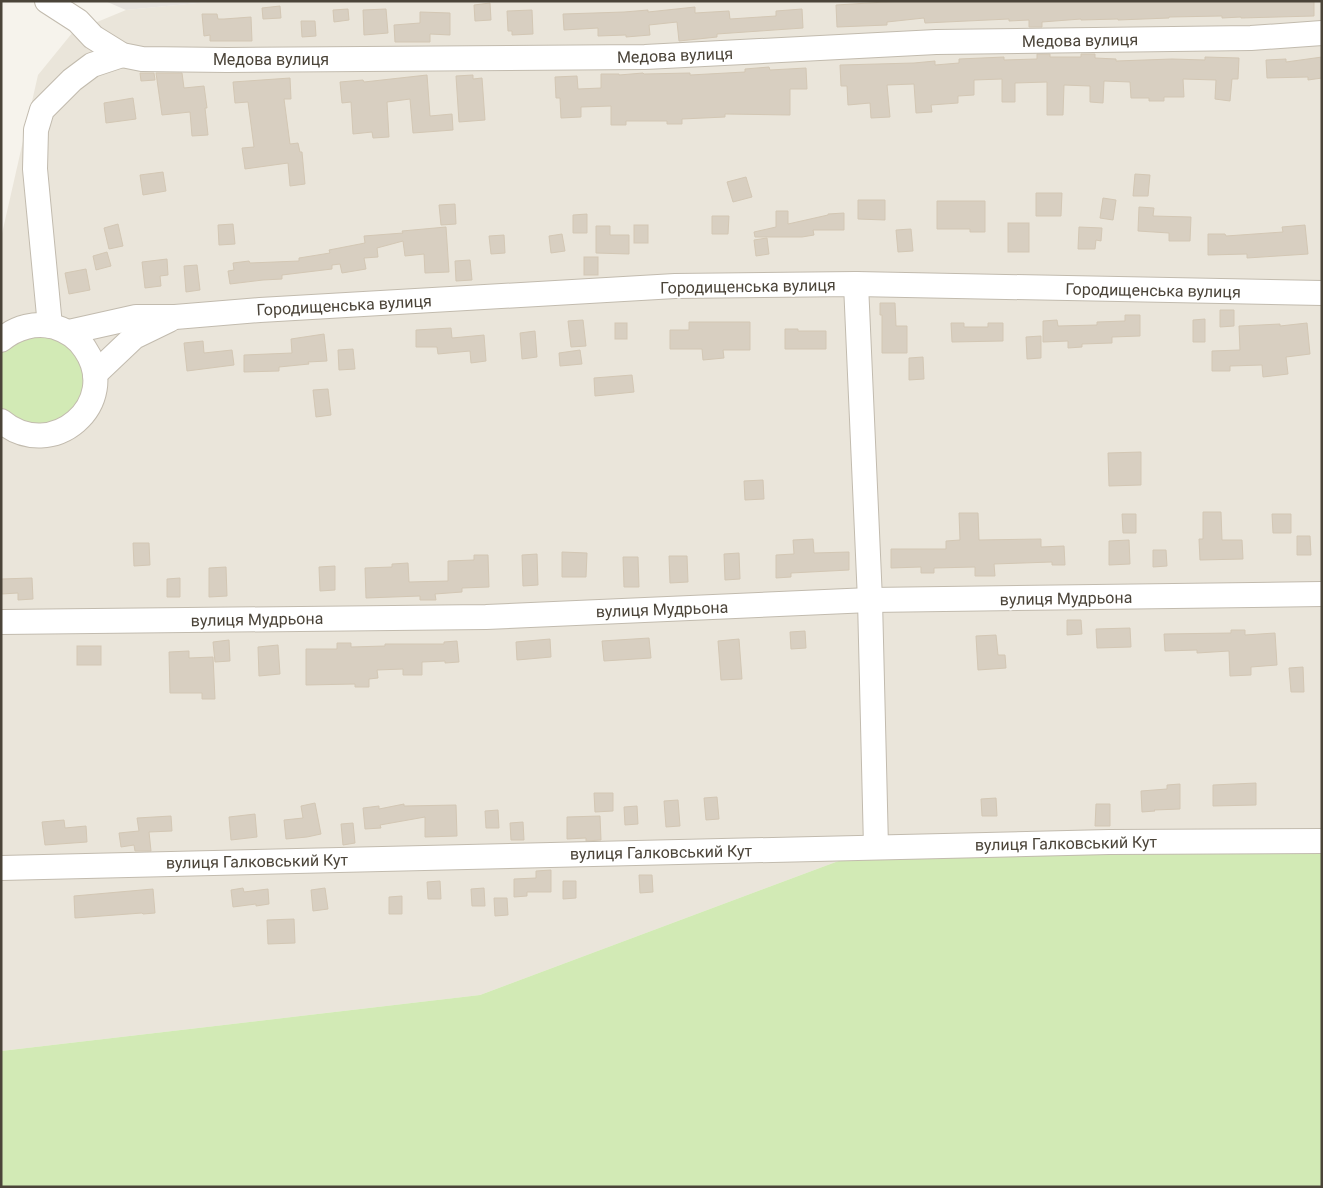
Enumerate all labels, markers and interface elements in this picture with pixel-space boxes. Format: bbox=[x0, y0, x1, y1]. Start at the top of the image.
street label: Медова вулиця bbox=[1022, 30, 1138, 51]
street label: Медова вулиця bbox=[617, 44, 733, 67]
street label: Медова вулиця bbox=[213, 50, 329, 69]
street label: Городищенська вулиця bbox=[660, 275, 836, 298]
street label: Городищенська вулиця bbox=[1065, 279, 1241, 302]
street label: Городищенська вулиця bbox=[256, 291, 432, 320]
street label: вулиця Мудрьона bbox=[1000, 588, 1132, 609]
street label: вулиця Мудрьона bbox=[595, 598, 729, 621]
street label: вулиця Мудрьона bbox=[191, 609, 323, 630]
street label: вулиця Галковський Кут bbox=[975, 832, 1158, 855]
street label: вулиця Галковський Кут bbox=[570, 841, 753, 864]
street label: вулиця Галковський Кут bbox=[166, 850, 349, 873]

